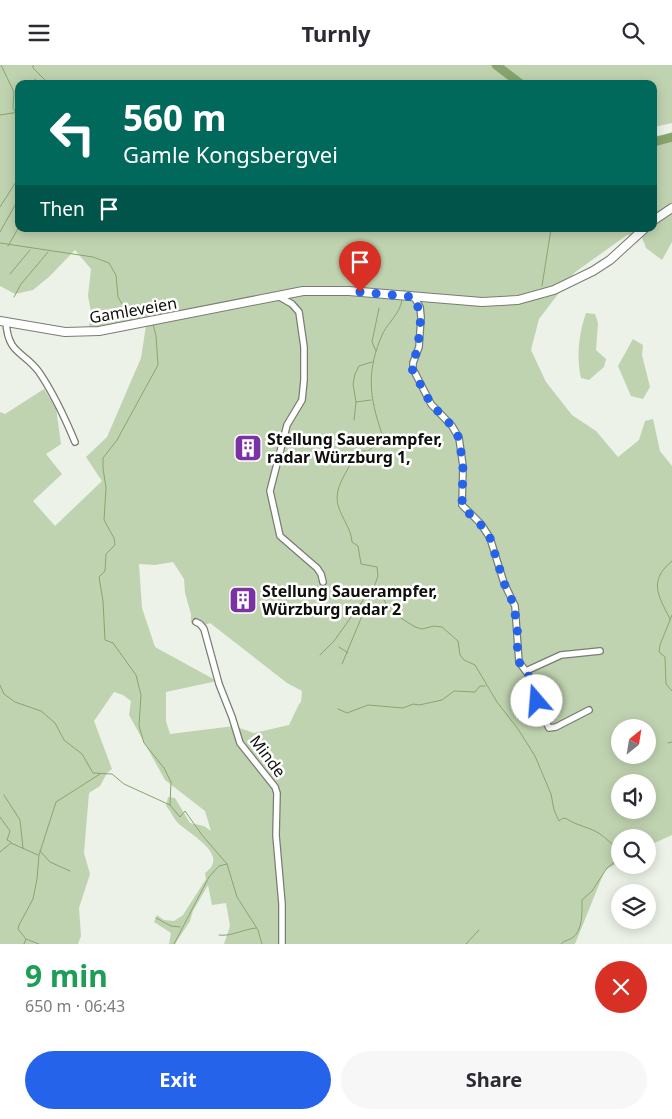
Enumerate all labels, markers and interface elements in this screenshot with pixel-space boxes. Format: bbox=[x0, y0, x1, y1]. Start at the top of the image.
text: Turnly bbox=[301, 18, 371, 48]
icon: menu bbox=[25, 19, 53, 47]
icon: search bbox=[619, 19, 647, 47]
text: 560 m bbox=[123, 94, 226, 141]
icon: left bbox=[40, 100, 105, 165]
text: Gamle Kongsbergvei bbox=[123, 139, 338, 169]
icon: arrive bbox=[95, 195, 123, 223]
text: Then bbox=[40, 196, 85, 222]
pin bbox=[339, 241, 381, 292]
icon: arrive bbox=[346, 248, 374, 276]
street label: Gamleveien bbox=[87, 291, 179, 329]
place label: Stellung Sauerampfer, radar Würzburg 1, bbox=[267, 428, 442, 468]
building icon: Stellung Sauerampfer, radar Würzburg 1, bbox=[233, 433, 263, 463]
place label: Stellung Sauerampfer, Würzburg radar 2 bbox=[262, 580, 437, 620]
building icon: Stellung Sauerampfer, Würzburg radar 2 bbox=[228, 585, 258, 615]
position arrow bbox=[510, 674, 562, 726]
north arrow bbox=[611, 719, 656, 764]
map controls bbox=[611, 719, 656, 929]
street label: Minde bbox=[245, 730, 291, 782]
button: sound bbox=[611, 774, 656, 819]
button: search bbox=[611, 829, 656, 874]
button: layers bbox=[611, 884, 656, 929]
text: 9 min bbox=[25, 955, 108, 996]
button: close bbox=[595, 961, 647, 1013]
text: 650 m · 06:43 bbox=[25, 995, 125, 1017]
button: Exit bbox=[25, 1051, 331, 1109]
button: Share bbox=[341, 1051, 647, 1109]

